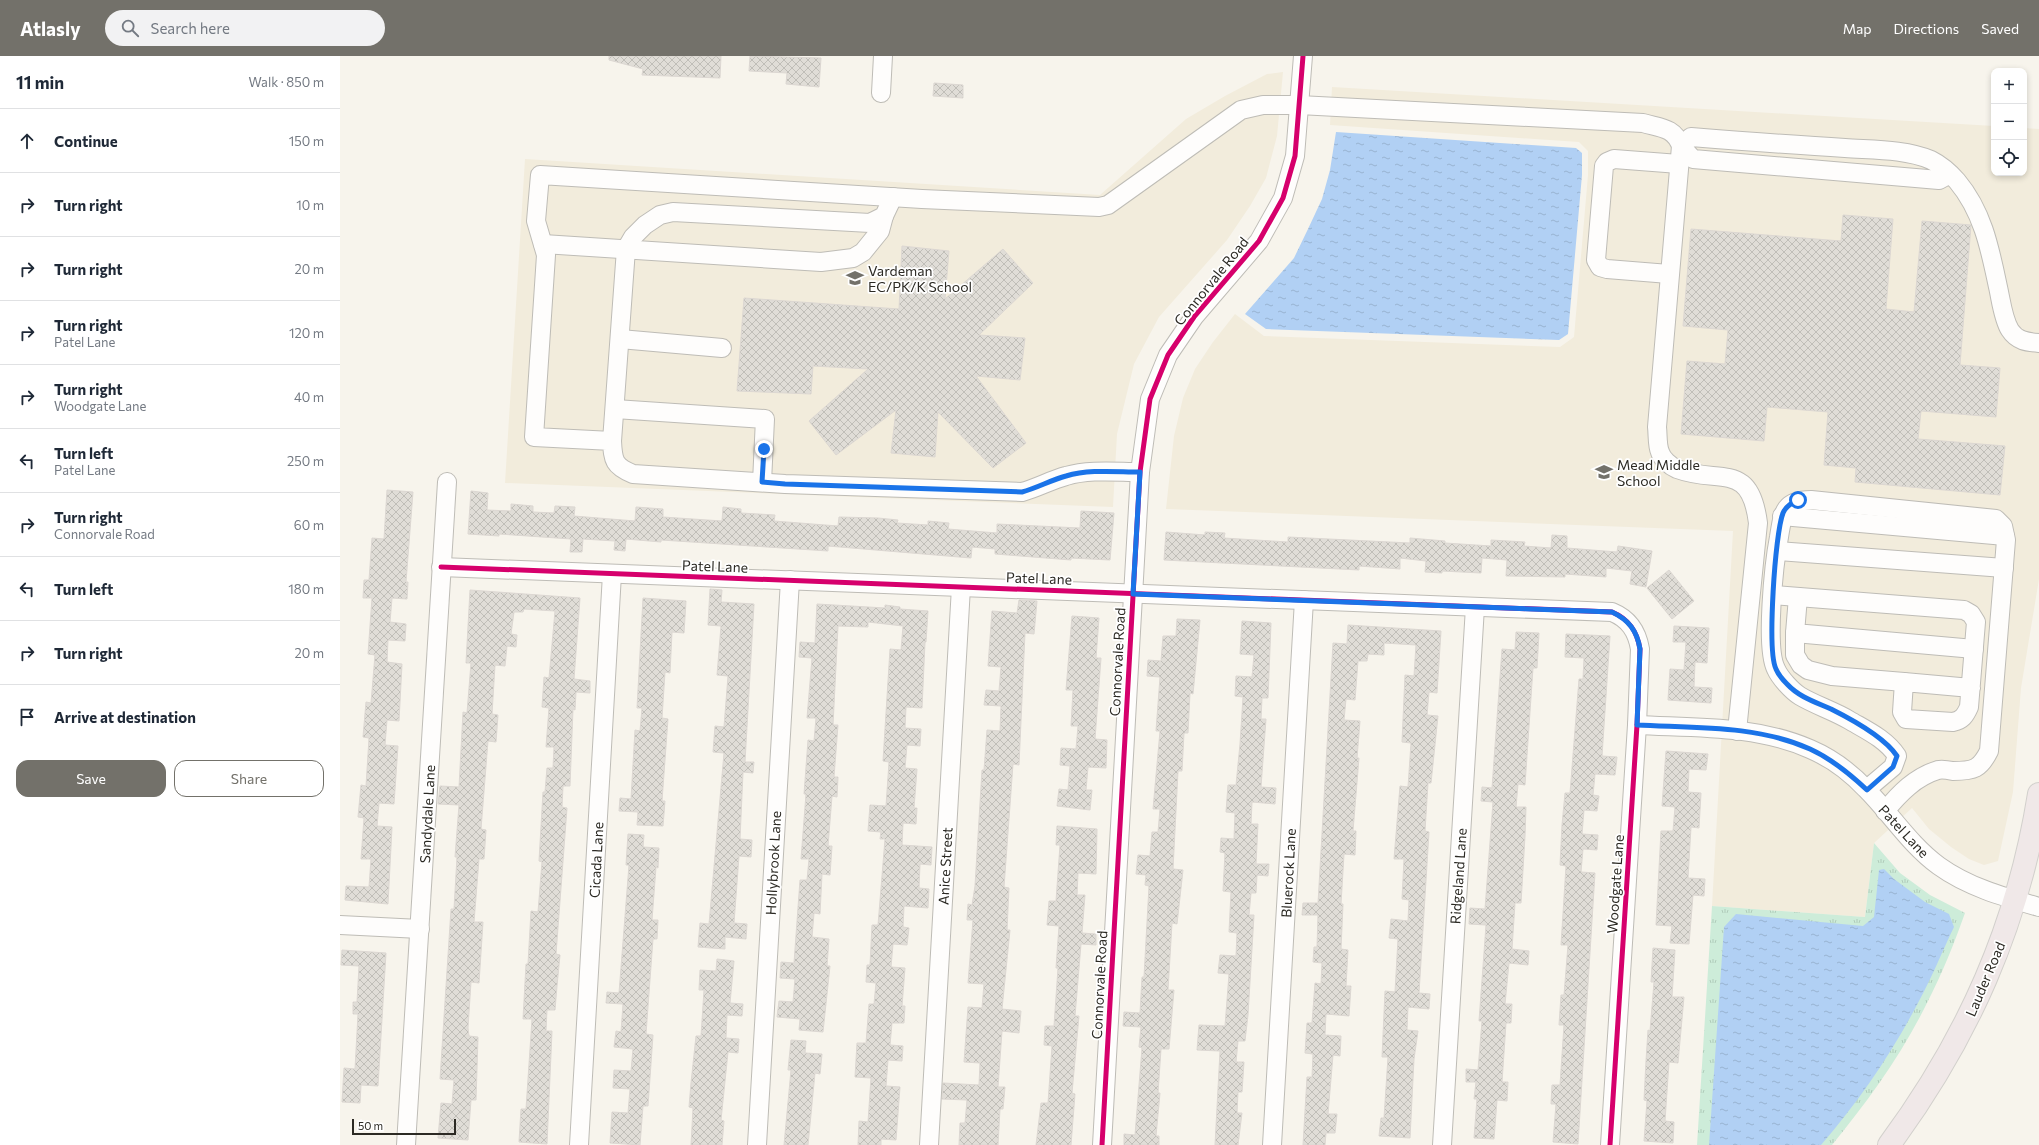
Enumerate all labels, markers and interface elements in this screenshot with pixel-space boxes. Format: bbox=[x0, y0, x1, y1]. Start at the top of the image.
search box bbox=[105, 10, 385, 46]
text: Atlasly bbox=[20, 17, 81, 40]
icon: search bbox=[119, 17, 141, 39]
text: Search here bbox=[151, 19, 230, 37]
text: Map bbox=[1843, 20, 1872, 37]
text: Directions bbox=[1894, 20, 1959, 37]
text: Saved bbox=[1981, 20, 2019, 37]
map controls bbox=[1991, 68, 2027, 176]
button: + bbox=[1991, 68, 2027, 104]
text: 11 min bbox=[16, 72, 64, 93]
text: Walk · 850 m bbox=[249, 74, 324, 90]
button: − bbox=[1991, 104, 2027, 140]
icon: ahead bbox=[16, 130, 38, 152]
text: Continue bbox=[54, 132, 118, 150]
text: 150 m bbox=[289, 133, 324, 149]
button: locate bbox=[1991, 140, 2027, 176]
icon: right bbox=[16, 194, 38, 216]
text: Turn right bbox=[54, 196, 123, 214]
text: 10 m bbox=[296, 197, 324, 213]
street label: Connorvale Road bbox=[1170, 233, 1252, 329]
icon: right bbox=[16, 258, 38, 280]
text: Turn right bbox=[54, 260, 123, 278]
text: 20 m bbox=[295, 261, 324, 277]
place label: Vardeman EC/PK/K School bbox=[868, 262, 972, 295]
school or university icon: Vardeman EC/PK/K School bbox=[845, 268, 865, 288]
text: Turn right bbox=[54, 316, 123, 334]
icon: right bbox=[16, 322, 38, 344]
text: 120 m bbox=[289, 325, 324, 341]
text: Patel Lane bbox=[54, 334, 115, 350]
text: Turn right bbox=[54, 380, 123, 398]
icon: right bbox=[16, 386, 38, 408]
text: 40 m bbox=[294, 389, 324, 405]
text: Woodgate Lane bbox=[54, 398, 146, 414]
route end bbox=[755, 440, 773, 458]
text: Turn left bbox=[54, 444, 113, 462]
icon: left bbox=[16, 450, 38, 472]
text: 250 m bbox=[287, 453, 324, 469]
place label: Mead Middle School bbox=[1617, 456, 1700, 489]
text: Patel Lane bbox=[54, 462, 115, 478]
school or university icon: Mead Middle School bbox=[1594, 462, 1614, 482]
route start bbox=[1789, 491, 1807, 509]
text: Turn right bbox=[54, 508, 123, 526]
icon: right bbox=[16, 514, 38, 536]
text: 60 m bbox=[294, 517, 324, 533]
text: Connorvale Road bbox=[54, 526, 155, 542]
street label: Patel Lane bbox=[682, 556, 748, 576]
street label: Patel Lane bbox=[1006, 568, 1072, 588]
icon: left bbox=[16, 578, 38, 600]
text: Turn left bbox=[54, 580, 113, 598]
text: 180 m bbox=[288, 581, 324, 597]
street label: Connorvale Road bbox=[1106, 607, 1128, 717]
icon: right bbox=[16, 642, 38, 664]
text: Turn right bbox=[54, 644, 123, 662]
text: 20 m bbox=[295, 645, 324, 661]
icon: arrive bbox=[16, 706, 38, 728]
text: Arrive at destination bbox=[54, 708, 196, 726]
button: Save bbox=[16, 760, 166, 797]
button: Share bbox=[174, 760, 324, 797]
street label: Sandydale Lane bbox=[416, 764, 438, 864]
street label: Patel Lane bbox=[1875, 801, 1933, 861]
street label: Hollybrook Lane bbox=[762, 810, 784, 916]
street label: Cicada Lane bbox=[586, 821, 606, 899]
street label: Anice Street bbox=[934, 826, 956, 905]
street label: Ridgeland Lane bbox=[1446, 827, 1470, 925]
street label: Bluerock Lane bbox=[1277, 828, 1299, 918]
street label: Woodgate Lane bbox=[1603, 834, 1627, 934]
street label: Connorvale Road bbox=[1088, 930, 1110, 1040]
street label: Lauder Road bbox=[1962, 939, 2008, 1019]
scale bar bbox=[352, 1117, 456, 1136]
text: 50 m bbox=[358, 1119, 383, 1132]

